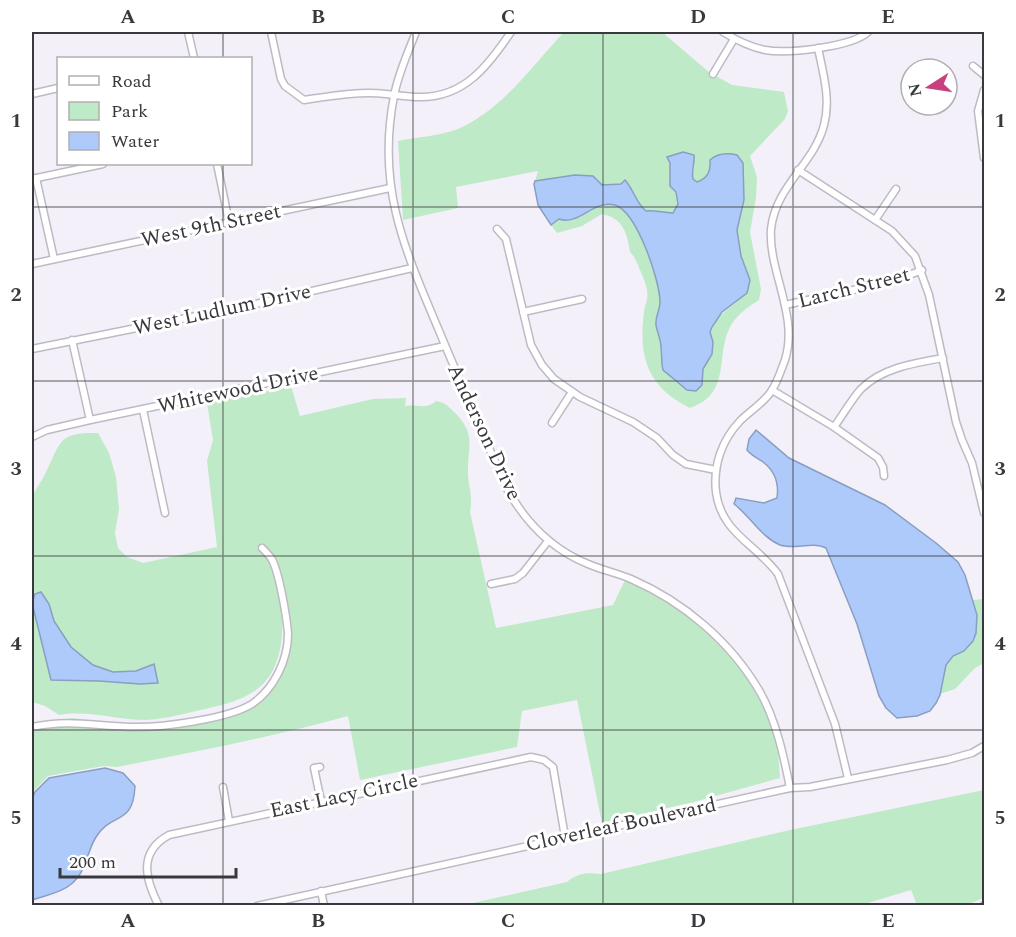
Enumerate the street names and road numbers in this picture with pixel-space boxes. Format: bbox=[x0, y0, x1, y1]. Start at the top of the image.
street label: West 9th Street bbox=[138, 196, 284, 256]
street label: Larch Street bbox=[795, 259, 913, 317]
street label: West Ludlum Drive bbox=[130, 275, 314, 345]
street label: Whitewood Drive bbox=[154, 357, 322, 423]
street label: Anderson Drive bbox=[438, 358, 530, 506]
street label: East Lacy Circle bbox=[267, 765, 421, 827]
street label: Cloverleaf Boulevard bbox=[523, 789, 719, 861]

